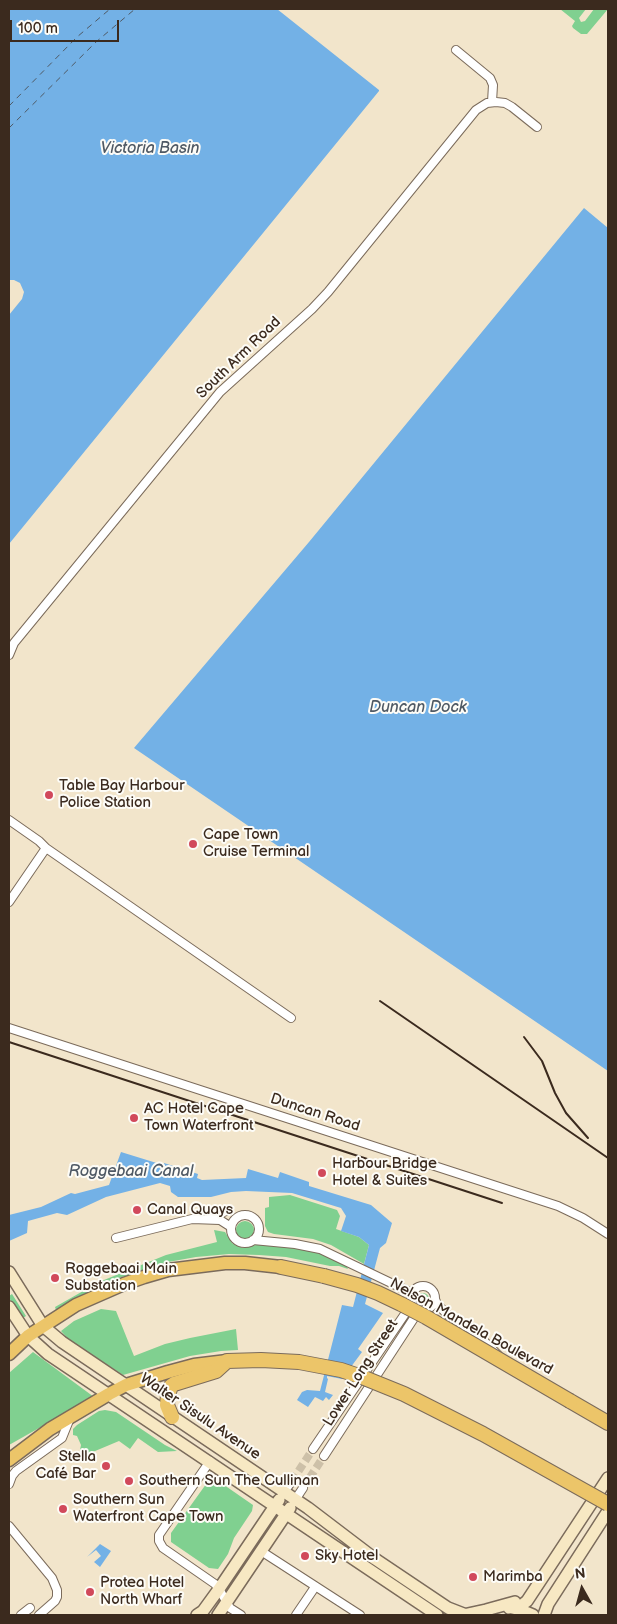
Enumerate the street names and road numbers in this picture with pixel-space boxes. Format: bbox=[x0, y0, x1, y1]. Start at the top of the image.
street label: South Arm Road bbox=[193, 313, 285, 403]
street label: Duncan Road bbox=[268, 1090, 362, 1136]
street label: Nelson Mandela Boulevard bbox=[386, 1275, 556, 1379]
street label: Lower Long Street bbox=[320, 1316, 402, 1430]
street label: Walter Sisulu Avenue bbox=[136, 1370, 264, 1464]

